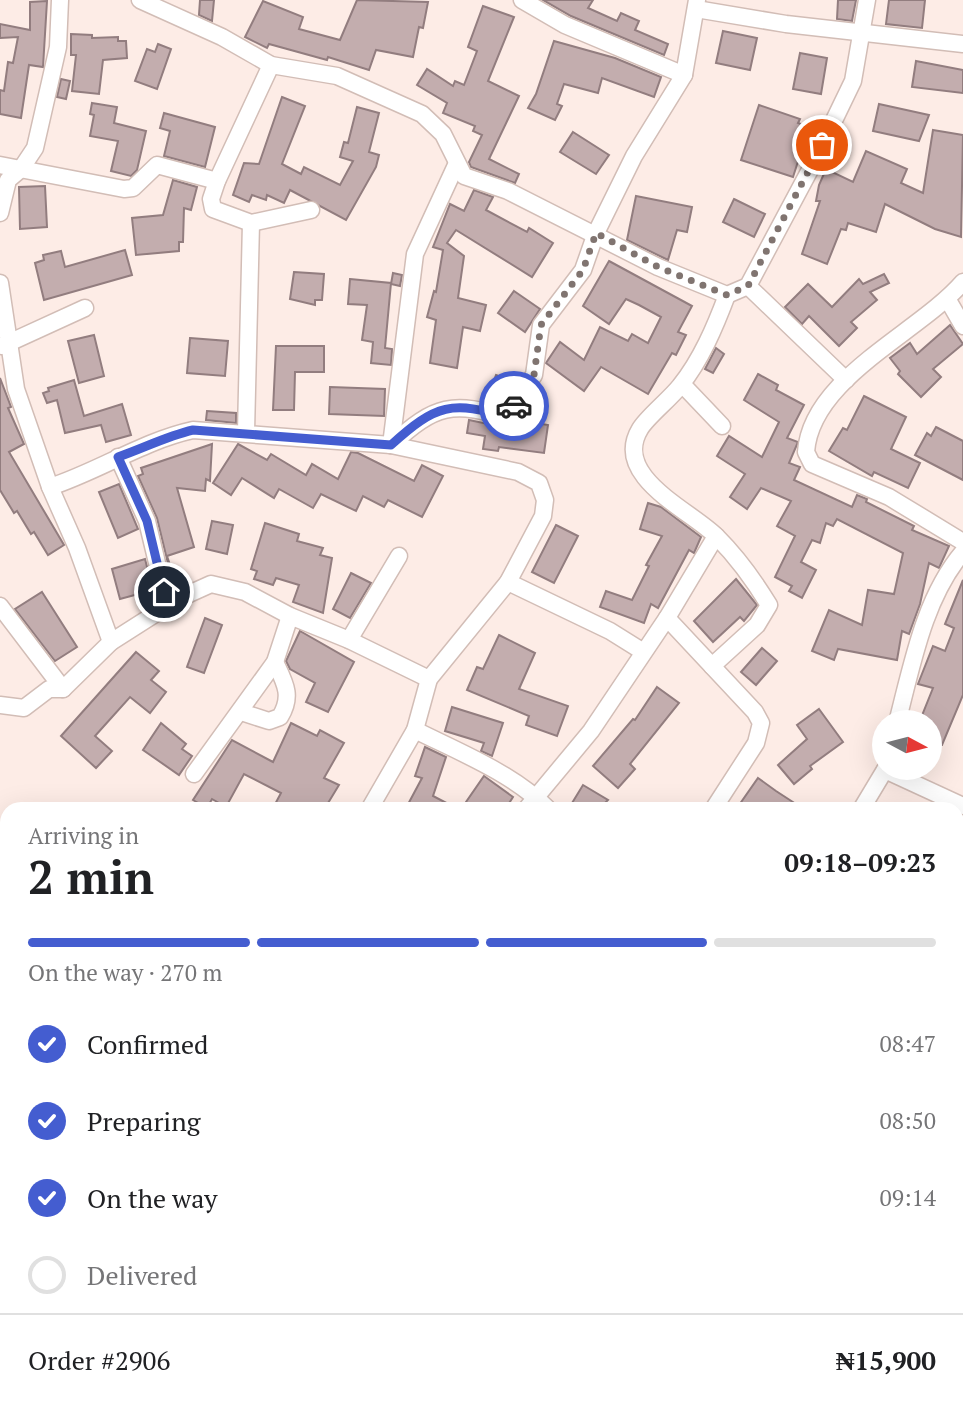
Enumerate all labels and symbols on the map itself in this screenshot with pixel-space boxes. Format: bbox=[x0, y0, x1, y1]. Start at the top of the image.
pin bbox=[792, 115, 852, 175]
courier bbox=[479, 371, 549, 441]
pin bbox=[134, 562, 194, 622]
north arrow bbox=[872, 710, 942, 780]

